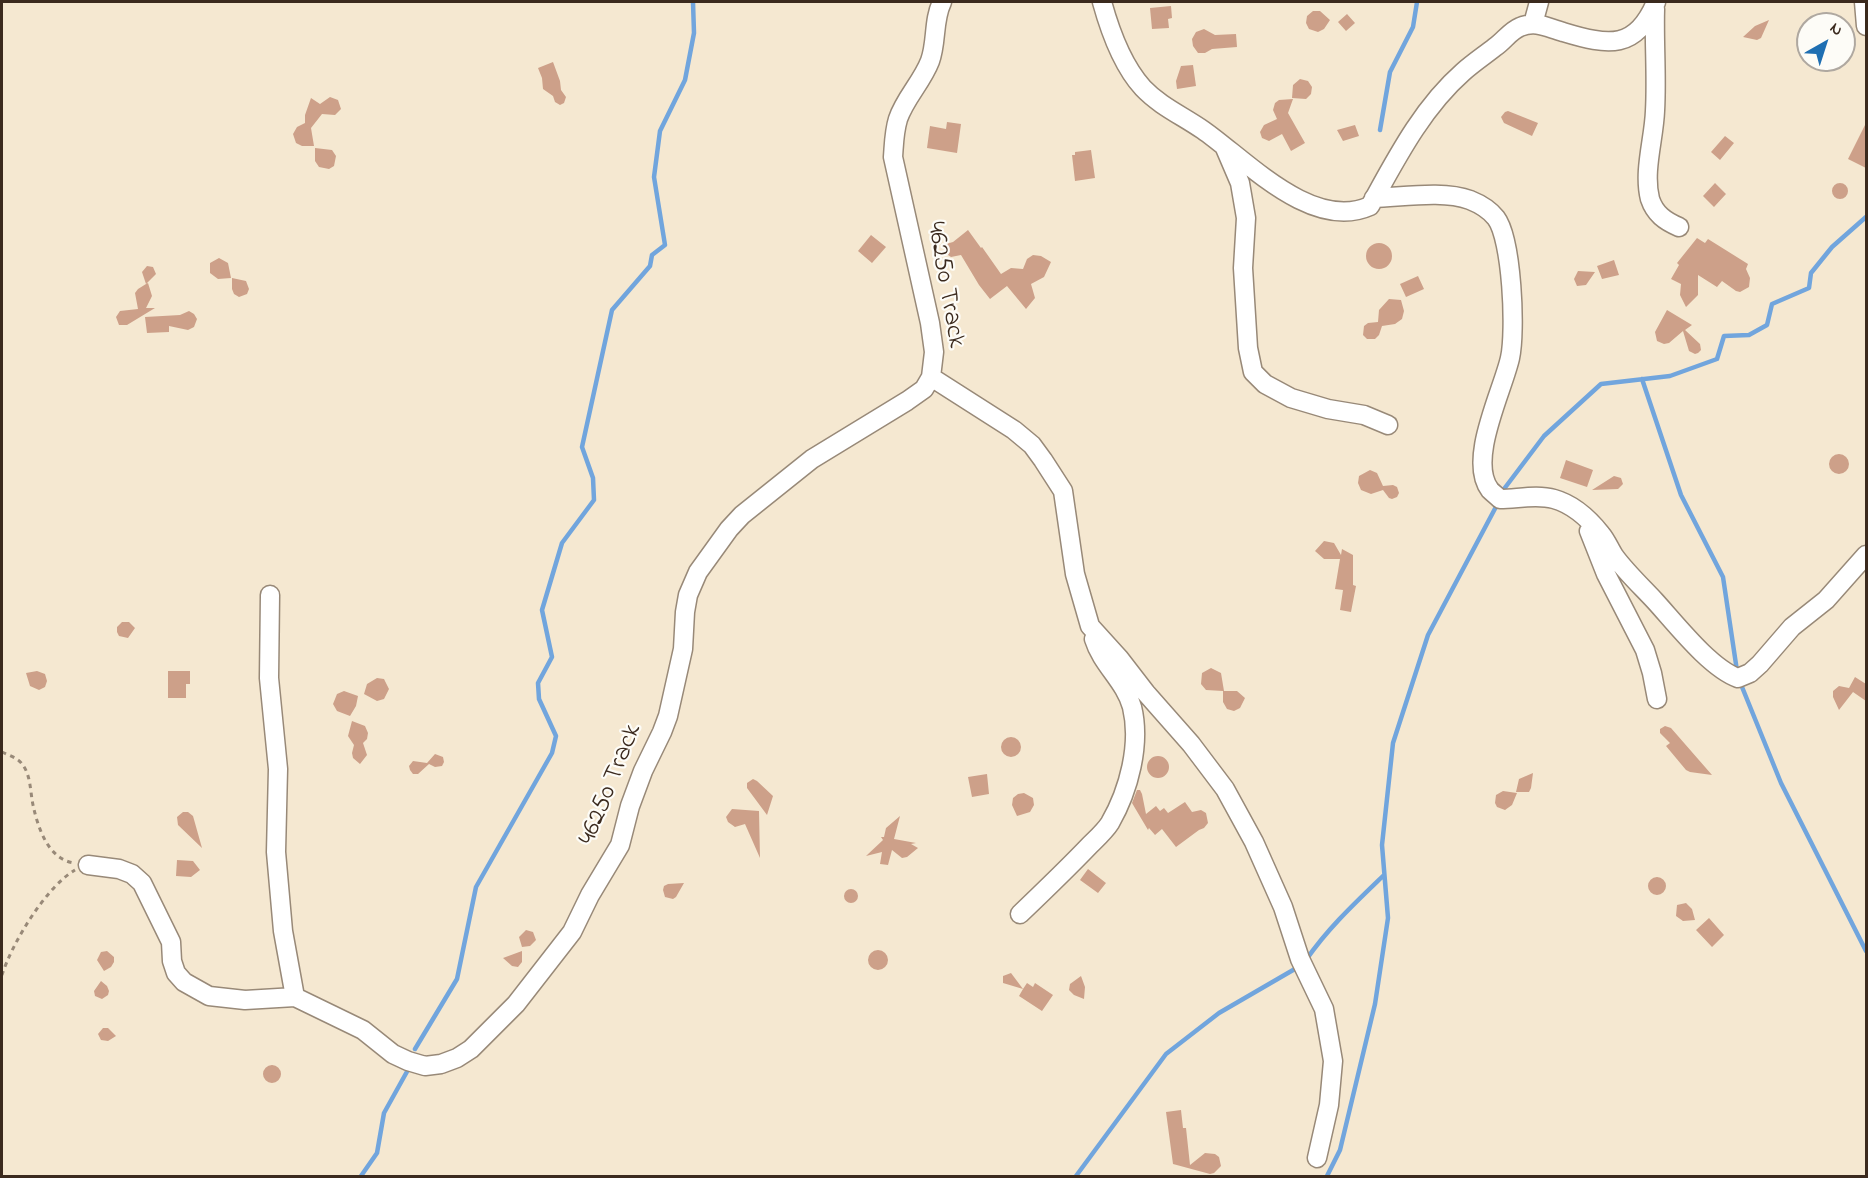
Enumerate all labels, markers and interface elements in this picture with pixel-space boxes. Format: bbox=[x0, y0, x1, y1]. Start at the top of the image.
north arrow bbox=[1796, 12, 1856, 72]
text: N bbox=[1824, 17, 1848, 42]
street label: 46250 Track bbox=[918, 219, 970, 351]
street label: 46250 Track bbox=[574, 720, 650, 850]

